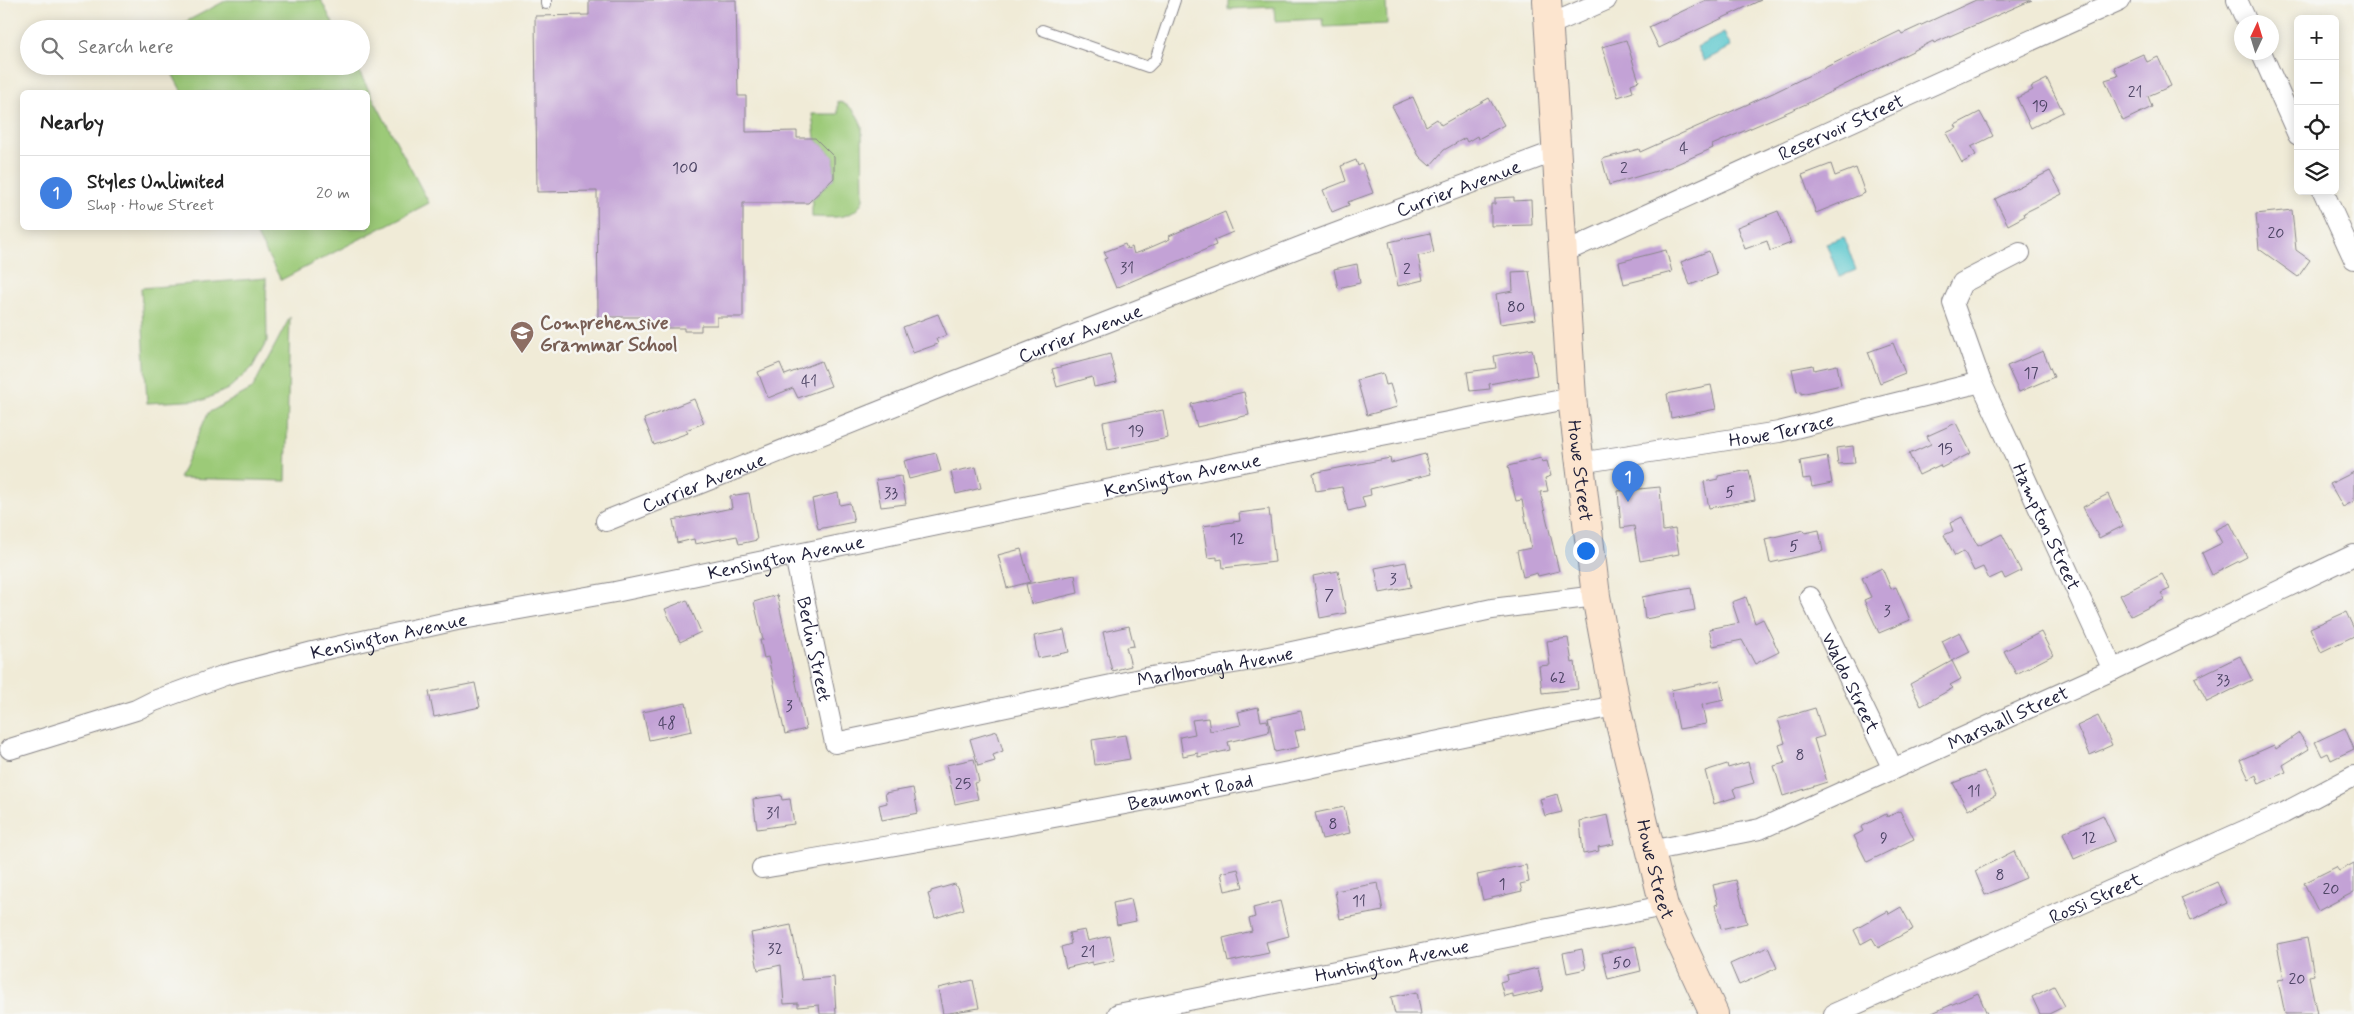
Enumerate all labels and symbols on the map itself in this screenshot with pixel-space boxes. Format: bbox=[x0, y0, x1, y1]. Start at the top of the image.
north arrow bbox=[2234, 15, 2279, 60]
house number: 21 bbox=[2128, 82, 2142, 103]
street label: Reservoir Street bbox=[1775, 89, 1908, 167]
house number: 19 bbox=[2032, 96, 2048, 117]
house number: 4 bbox=[1679, 138, 1689, 159]
street label: Currier Avenue bbox=[1393, 154, 1524, 224]
house number: 100 bbox=[672, 158, 698, 179]
house number: 2 bbox=[1620, 158, 1628, 179]
house number: 20 bbox=[2268, 223, 2285, 244]
house number: 31 bbox=[1120, 258, 1134, 279]
house number: 2 bbox=[1403, 259, 1411, 280]
house number: 80 bbox=[1507, 297, 1525, 318]
street label: Currier Avenue bbox=[1015, 299, 1146, 369]
place label: Comprehensive Grammar School bbox=[540, 311, 678, 358]
school or university icon: Comprehensive Grammar School bbox=[509, 320, 535, 354]
house number: 17 bbox=[2023, 363, 2039, 384]
house number: 41 bbox=[801, 371, 817, 392]
street label: Howe Terrace bbox=[1727, 408, 1837, 454]
street label: Howe Street bbox=[1561, 419, 1598, 523]
house number: 19 bbox=[1128, 421, 1144, 442]
house number: 15 bbox=[1937, 439, 1953, 460]
street label: Currier Avenue bbox=[639, 447, 769, 519]
street label: Kensington Avenue bbox=[1102, 448, 1263, 504]
street label: Hampton Street bbox=[2006, 460, 2086, 595]
pin: 1 bbox=[1612, 461, 1644, 502]
house number: 5 bbox=[1725, 482, 1735, 503]
house number: 33 bbox=[884, 483, 898, 504]
house number: 12 bbox=[1229, 529, 1245, 550]
street label: Kensington Avenue bbox=[706, 530, 867, 586]
house number: 5 bbox=[1789, 536, 1799, 557]
your location bbox=[1573, 538, 1599, 564]
house number: 3 bbox=[1389, 569, 1397, 590]
house number: 7 bbox=[1324, 585, 1334, 606]
street label: Berlin Street bbox=[790, 594, 837, 704]
house number: 3 bbox=[1883, 601, 1891, 622]
street label: Kensington Avenue bbox=[308, 607, 469, 666]
street label: Waldo Street bbox=[1815, 629, 1885, 738]
street label: Marlborough Avenue bbox=[1135, 641, 1296, 693]
house number: 62 bbox=[1550, 668, 1566, 689]
house number: 33 bbox=[2216, 670, 2230, 691]
street label: Marshall Street bbox=[1944, 681, 2073, 757]
house number: 3 bbox=[785, 696, 793, 717]
house number: 48 bbox=[658, 713, 676, 734]
house number: 8 bbox=[1795, 745, 1805, 766]
street label: Beaumont Road bbox=[1126, 769, 1255, 817]
house number: 25 bbox=[955, 774, 971, 795]
house number: 11 bbox=[1967, 781, 1981, 802]
house number: 31 bbox=[766, 803, 780, 824]
house number: 8 bbox=[1328, 814, 1338, 835]
street label: Howe Street bbox=[1630, 817, 1680, 924]
house number: 9 bbox=[1880, 828, 1888, 849]
house number: 12 bbox=[2081, 828, 2097, 849]
house number: 8 bbox=[1995, 865, 2005, 886]
street label: Rossi Street bbox=[2045, 867, 2146, 930]
house number: 1 bbox=[1498, 874, 1506, 895]
house number: 20 bbox=[2323, 879, 2340, 900]
house number: 11 bbox=[1352, 891, 1366, 912]
street label: Huntington Avenue bbox=[1313, 934, 1471, 989]
house number: 32 bbox=[767, 939, 783, 960]
house number: 21 bbox=[1081, 942, 1095, 963]
house number: 50 bbox=[1613, 953, 1631, 974]
house number: 20 bbox=[2289, 969, 2306, 990]

